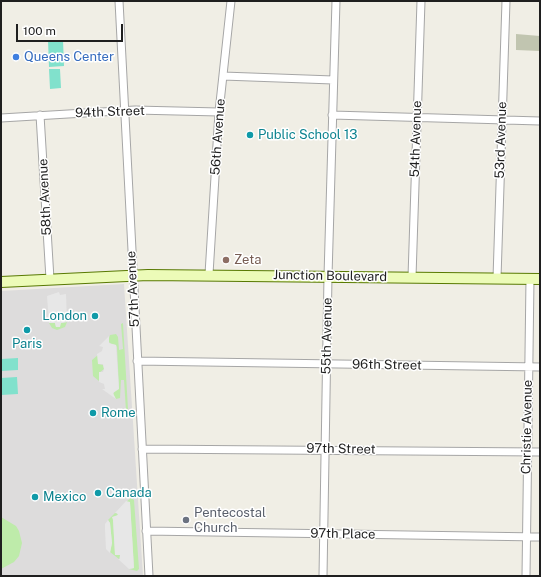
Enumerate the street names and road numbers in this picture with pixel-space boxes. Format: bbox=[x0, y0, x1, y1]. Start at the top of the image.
street label: 56th Avenue bbox=[208, 98, 228, 176]
street label: 54th Avenue bbox=[407, 100, 425, 178]
street label: 53rd Avenue bbox=[492, 101, 510, 179]
street label: 94th Street bbox=[75, 103, 145, 121]
street label: 58th Avenue bbox=[35, 158, 55, 236]
street label: 57th Avenue bbox=[123, 250, 143, 328]
street label: Junction Boulevard bbox=[273, 267, 387, 285]
street label: 55th Avenue bbox=[319, 297, 335, 375]
street label: 96th Street bbox=[352, 357, 422, 373]
street label: Christie Avenue bbox=[518, 380, 536, 474]
street label: 97th Street bbox=[306, 441, 376, 457]
street label: 97th Place bbox=[310, 526, 376, 542]

